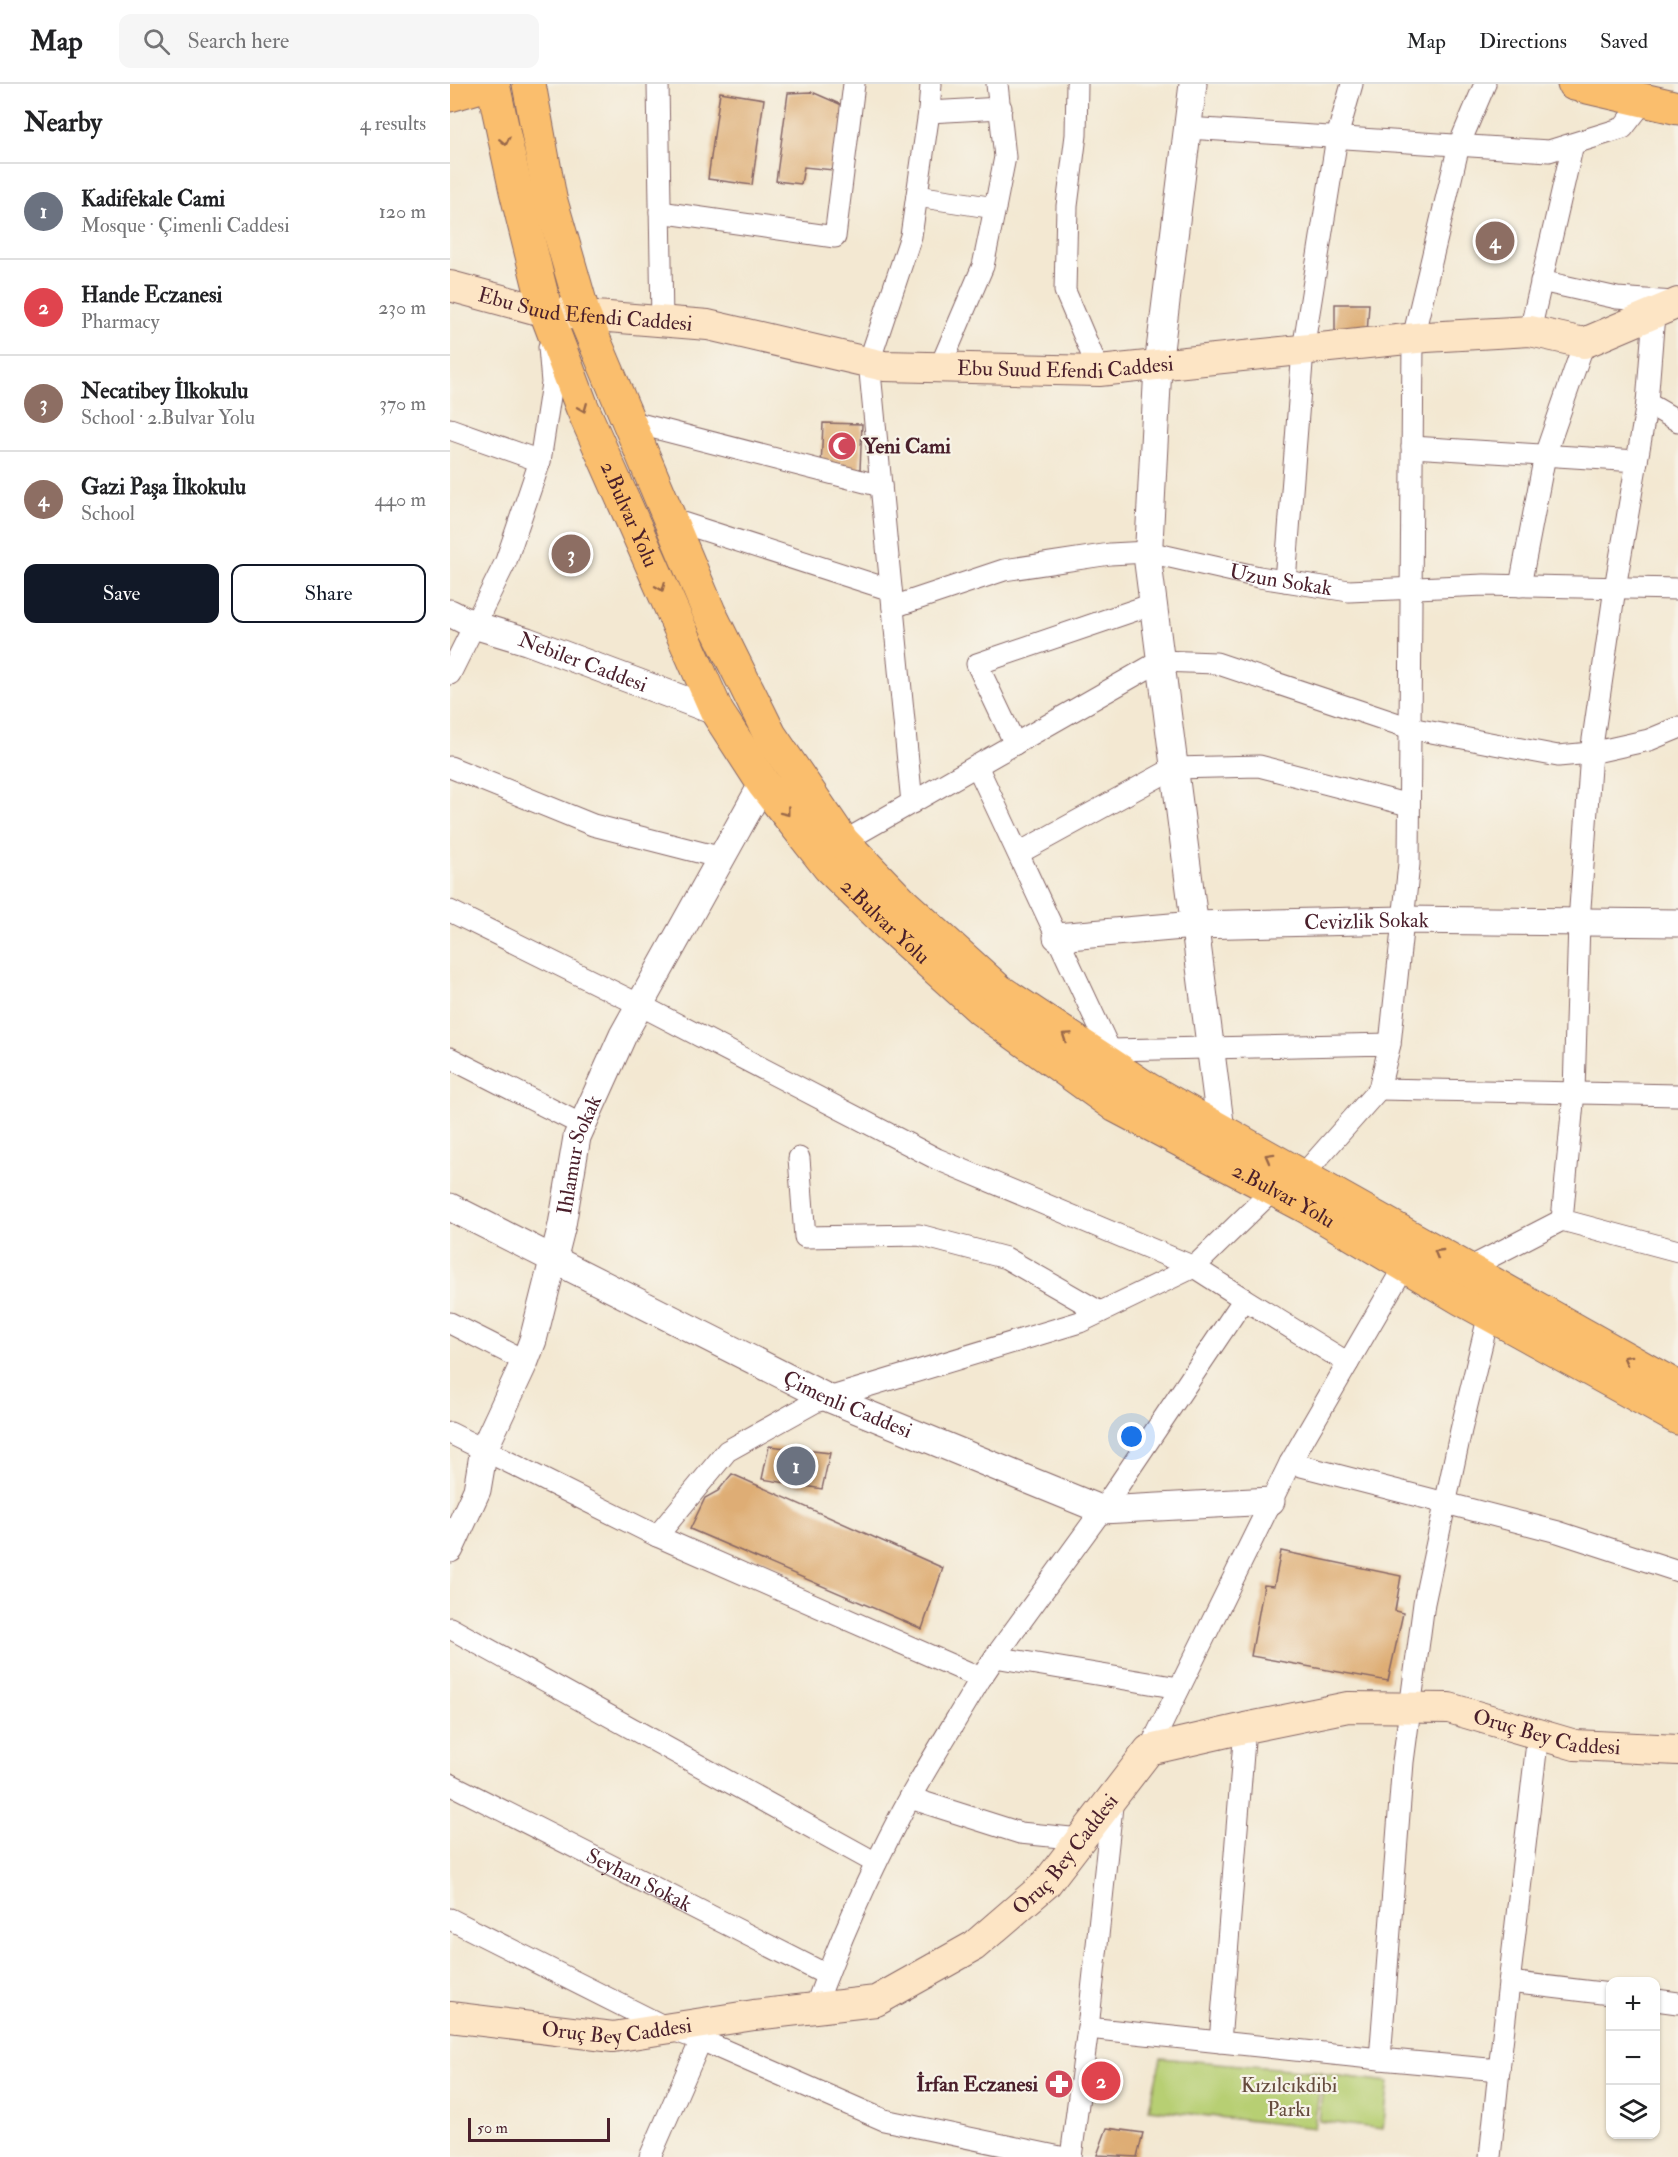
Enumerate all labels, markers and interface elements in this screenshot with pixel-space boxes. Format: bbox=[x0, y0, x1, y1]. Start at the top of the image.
search box bbox=[119, 14, 539, 68]
text: Map bbox=[30, 24, 83, 59]
icon: search bbox=[140, 25, 173, 58]
text: Search here bbox=[188, 27, 289, 55]
text: Map bbox=[1406, 28, 1446, 55]
text: Directions bbox=[1479, 28, 1567, 55]
text: Saved bbox=[1600, 28, 1648, 55]
text: Nearby bbox=[24, 107, 102, 139]
text: 4 results bbox=[360, 111, 426, 136]
one-way arrow bbox=[498, 136, 511, 146]
text: Kadifekale Cami bbox=[81, 185, 225, 213]
text: 1 bbox=[40, 199, 47, 224]
text: 120 m bbox=[379, 199, 426, 224]
text: Mosque · Çimenli Caddesi bbox=[81, 213, 290, 238]
pin: 4 bbox=[1476, 218, 1514, 264]
text: Hande Eczanesi bbox=[81, 281, 222, 309]
street label: Ebu Suud Efendi Caddesi bbox=[475, 281, 694, 337]
text: 2 bbox=[38, 295, 49, 320]
text: 230 m bbox=[378, 295, 426, 320]
text: Pharmacy bbox=[81, 309, 159, 334]
street label: Ebu Suud Efendi Caddesi bbox=[957, 350, 1175, 385]
text: Necatibey İlkokulu bbox=[81, 377, 248, 405]
text: 3 bbox=[40, 391, 47, 416]
text: 370 m bbox=[379, 391, 426, 416]
one-way arrow bbox=[576, 402, 588, 413]
text: School · 2.Bulvar Yolu bbox=[81, 405, 255, 430]
mosque icon: Yeni Cami bbox=[826, 430, 858, 462]
place label: Yeni Cami bbox=[862, 433, 951, 460]
street label: 2.Bulvar Yolu bbox=[594, 457, 665, 572]
text: Gazi Paşa İlkokulu bbox=[81, 473, 246, 501]
text: 4 bbox=[38, 487, 49, 512]
text: 440 m bbox=[374, 487, 426, 512]
text: School bbox=[81, 501, 135, 526]
pin: 3 bbox=[552, 532, 590, 576]
street label: Uzun Sokak bbox=[1227, 557, 1334, 602]
button: Save bbox=[24, 564, 219, 623]
button: Share bbox=[231, 564, 426, 623]
one-way arrow bbox=[654, 581, 666, 592]
street label: Nebiler Caddesi bbox=[515, 626, 652, 698]
one-way arrow bbox=[778, 805, 789, 816]
street label: 2.Bulvar Yolu bbox=[835, 873, 936, 970]
street label: Cevizlik Sokak bbox=[1304, 906, 1429, 936]
one-way arrow bbox=[1061, 1032, 1072, 1043]
street label: Ihlamur Sokak bbox=[551, 1091, 608, 1217]
one-way arrow bbox=[1265, 1153, 1275, 1164]
street label: 2.Bulvar Yolu bbox=[1228, 1156, 1340, 1234]
one-way arrow bbox=[1434, 1249, 1445, 1261]
one-way arrow bbox=[1623, 1355, 1633, 1366]
street label: Çimenli Caddesi bbox=[778, 1364, 916, 1445]
your location bbox=[1117, 1422, 1146, 1451]
pin: 1 bbox=[776, 1444, 816, 1488]
street label: Oruç Bey Caddesi bbox=[1470, 1702, 1622, 1761]
street label: Oruç Bey Caddesi bbox=[1006, 1788, 1124, 1921]
street label: Seyhan Sokak bbox=[582, 1842, 696, 1918]
map controls bbox=[1606, 1977, 1660, 2139]
button: + bbox=[1606, 1977, 1660, 2031]
street label: Oruç Bey Caddesi bbox=[540, 2011, 694, 2050]
button: − bbox=[1606, 2031, 1660, 2085]
pin: 2 bbox=[1082, 2058, 1120, 2104]
pharmacy icon: İrfan Eczanesi bbox=[1043, 2068, 1075, 2100]
place label: İrfan Eczanesi bbox=[916, 2071, 1038, 2098]
park label: Kızılcıkdibi Parkı bbox=[1241, 2072, 1338, 2123]
button: layers bbox=[1606, 2085, 1660, 2139]
scale bar bbox=[468, 2115, 610, 2142]
text: 50 m bbox=[477, 2118, 508, 2138]

